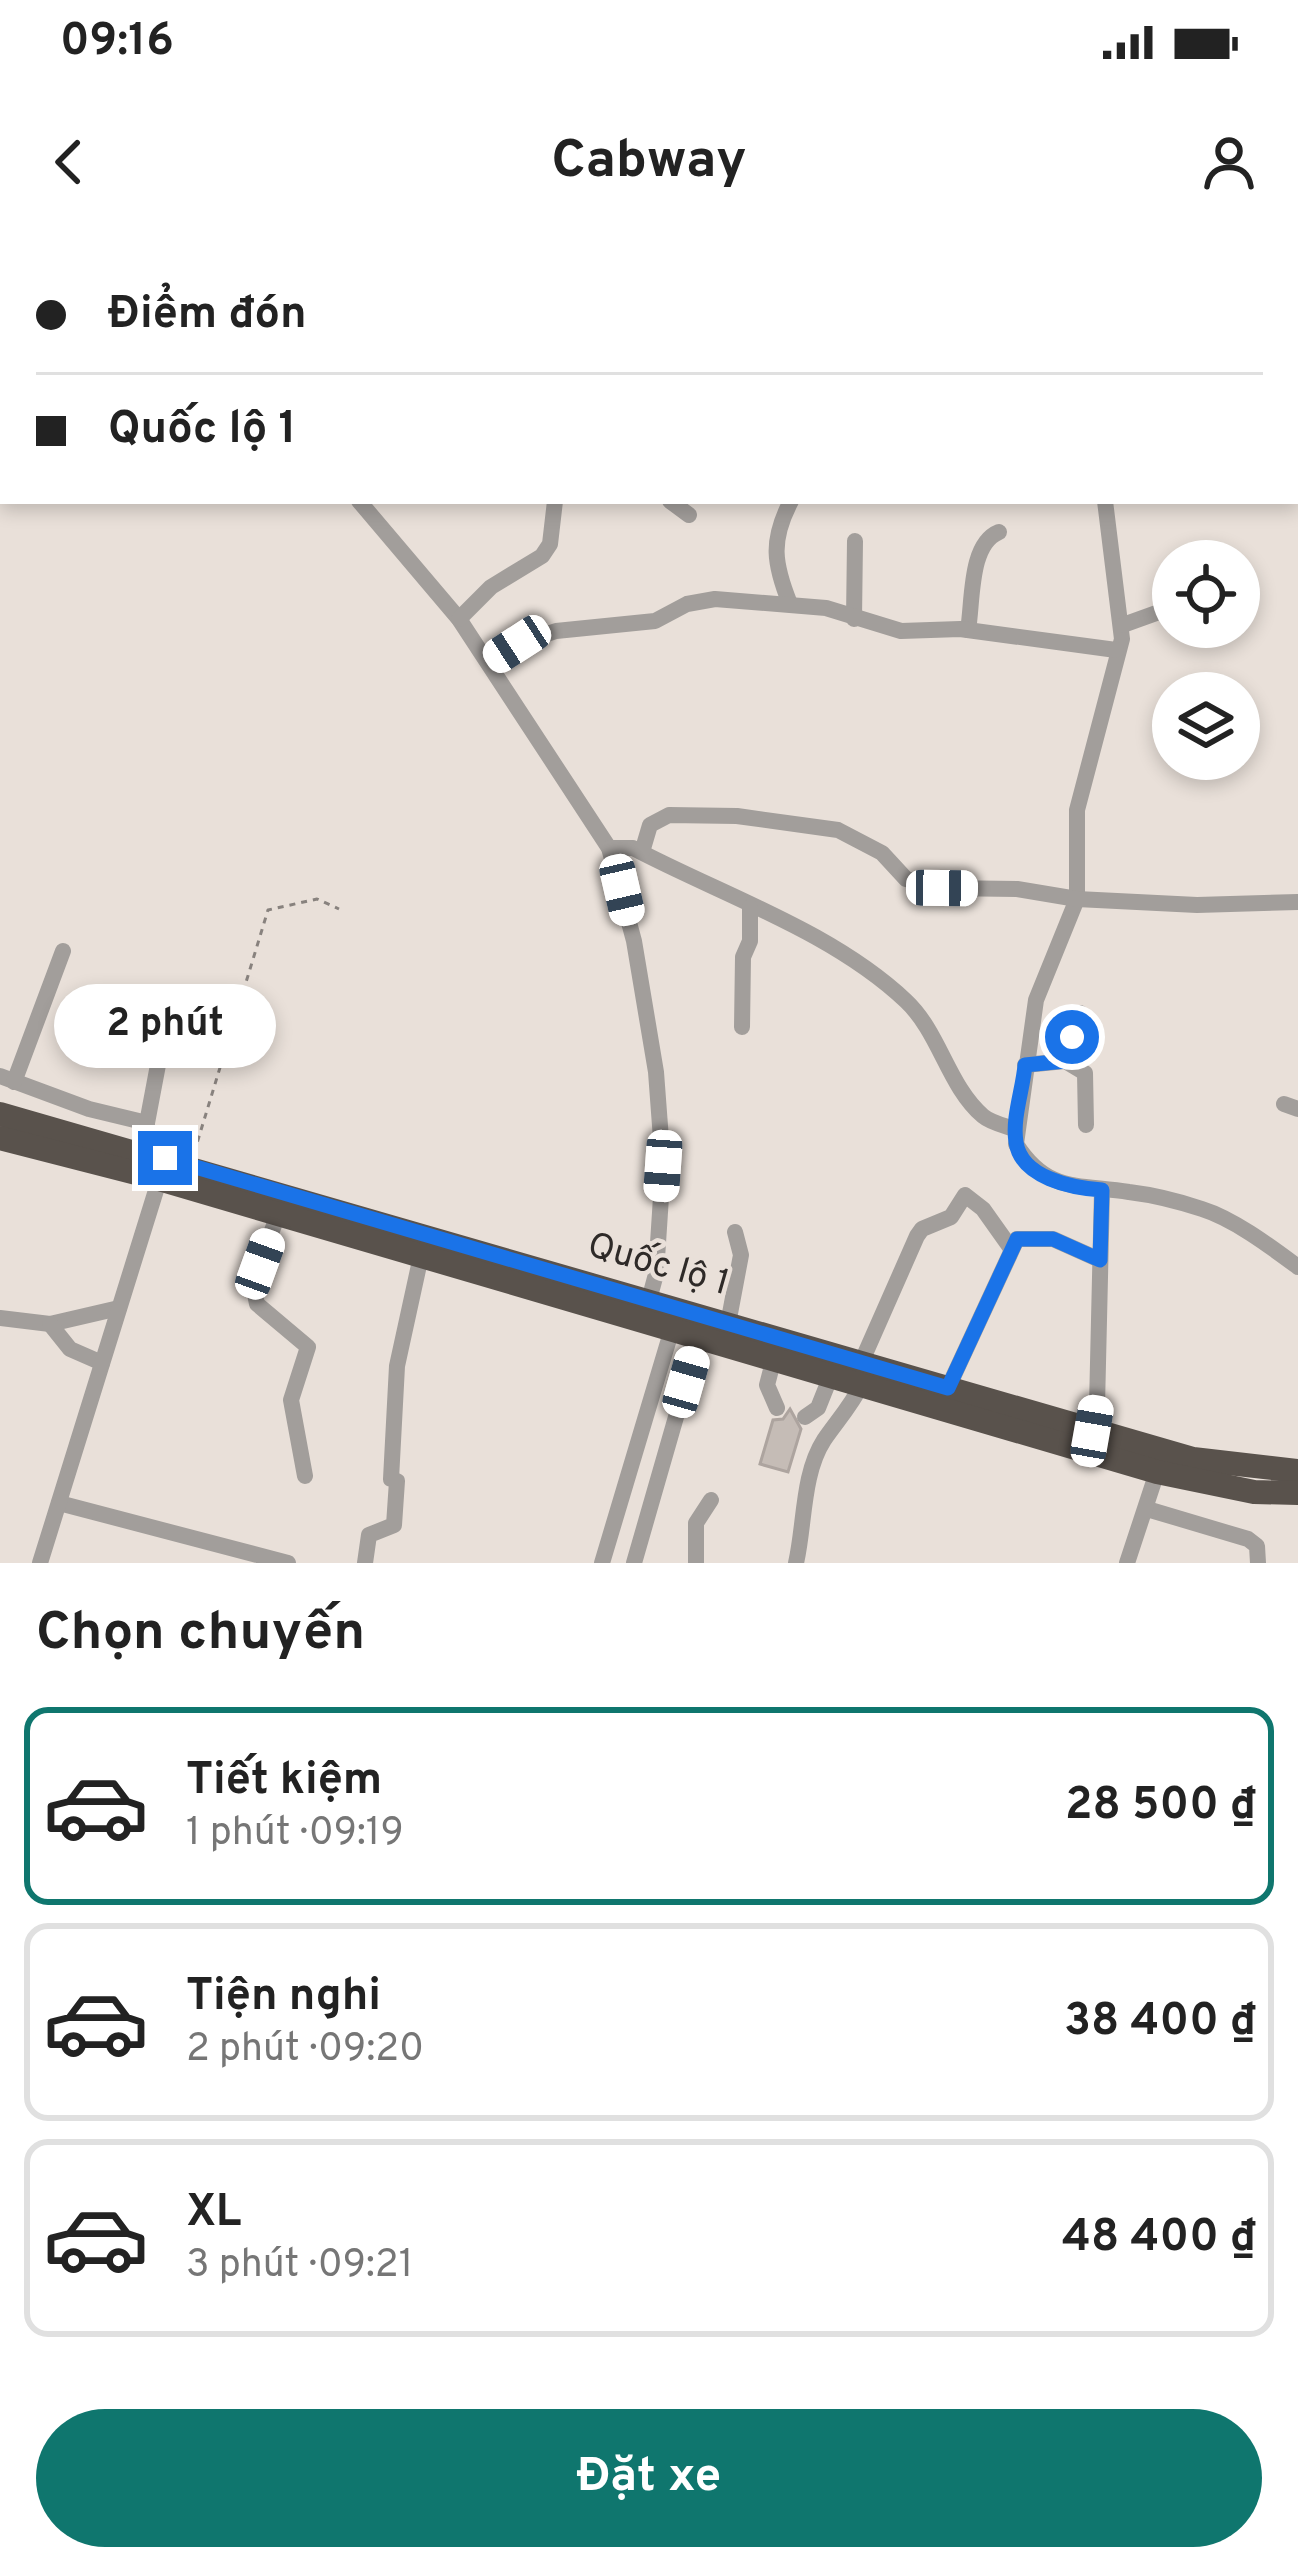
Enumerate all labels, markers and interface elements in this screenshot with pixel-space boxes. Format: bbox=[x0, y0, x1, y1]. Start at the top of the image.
text: 09:16 bbox=[60, 14, 174, 71]
text: Cabway bbox=[551, 128, 747, 197]
icon: back bbox=[36, 129, 102, 195]
icon: person bbox=[1196, 129, 1262, 195]
text: Điểm đón bbox=[108, 287, 307, 344]
text: Quốc lộ 1 bbox=[108, 402, 296, 459]
map controls bbox=[1152, 540, 1260, 780]
button: locate bbox=[1152, 540, 1260, 648]
car bbox=[477, 609, 557, 679]
button: layers bbox=[1152, 672, 1260, 780]
car bbox=[596, 851, 648, 929]
car bbox=[906, 869, 978, 907]
callout: 2 phút bbox=[54, 984, 276, 1068]
text: 2 phút bbox=[106, 1001, 224, 1050]
route start bbox=[1045, 1010, 1099, 1064]
car bbox=[643, 1129, 683, 1203]
route end bbox=[138, 1131, 192, 1185]
car bbox=[231, 1224, 289, 1304]
street label: Quốc lộ 1 bbox=[582, 1224, 734, 1308]
car bbox=[659, 1342, 713, 1422]
car bbox=[1068, 1392, 1116, 1470]
text: Chọn chuyến bbox=[36, 1600, 365, 1669]
icon: car bbox=[42, 1752, 150, 1860]
text: Tiết kiệm bbox=[186, 1753, 382, 1810]
text: 28 500 ₫ bbox=[1065, 1778, 1256, 1835]
text: 1 phút · 09:19 bbox=[186, 1810, 404, 1859]
icon: car bbox=[42, 1968, 150, 2076]
text: Tiện nghi bbox=[186, 1969, 381, 2026]
text: 38 400 ₫ bbox=[1064, 1994, 1256, 2051]
text: 2 phút · 09:20 bbox=[186, 2026, 424, 2075]
icon: car bbox=[42, 2184, 150, 2292]
text: XL bbox=[186, 2185, 241, 2242]
text: 48 400 ₫ bbox=[1062, 2210, 1256, 2267]
text: 3 phút · 09:21 bbox=[186, 2242, 413, 2291]
button: Đặt xe bbox=[36, 2409, 1262, 2547]

